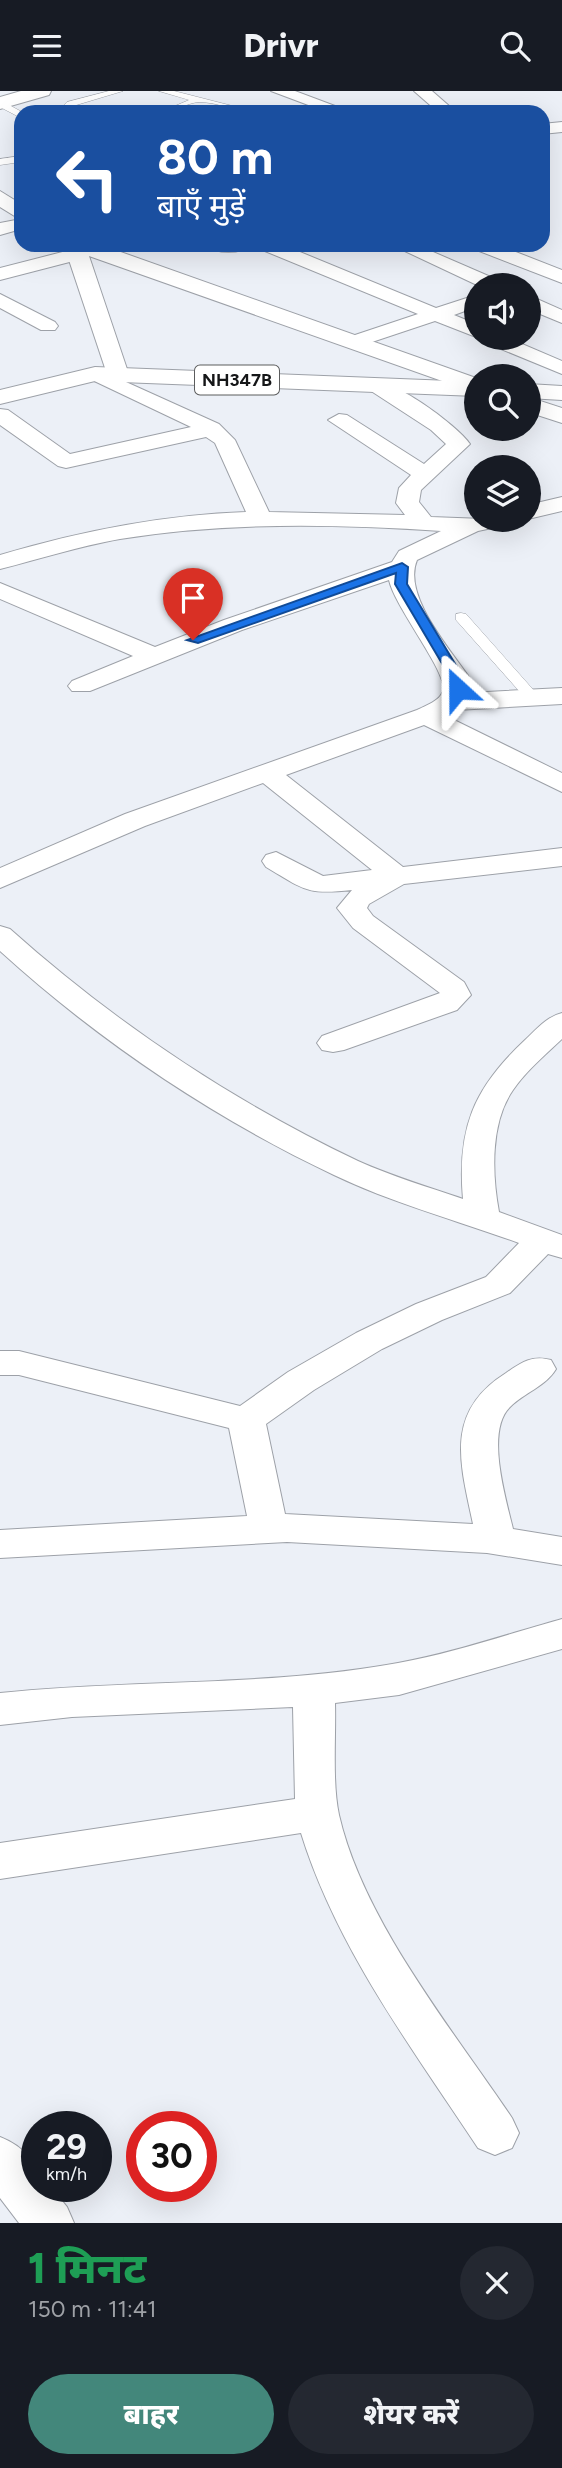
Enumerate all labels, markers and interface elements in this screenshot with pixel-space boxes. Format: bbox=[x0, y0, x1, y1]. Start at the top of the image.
icon: menu bbox=[28, 27, 66, 65]
text: Drivr bbox=[243, 27, 319, 65]
icon: search bbox=[496, 27, 534, 65]
text: 80 m bbox=[157, 127, 273, 186]
icon: left bbox=[42, 133, 133, 224]
text: बाएँ मुड़ें bbox=[157, 187, 245, 225]
map controls bbox=[464, 273, 541, 532]
button: sound bbox=[464, 273, 541, 350]
button: search bbox=[464, 364, 541, 441]
road number: NH347B bbox=[195, 365, 279, 395]
button: layers bbox=[464, 455, 541, 532]
pin bbox=[163, 568, 223, 640]
icon: arrive bbox=[174, 579, 212, 617]
position arrow bbox=[421, 652, 495, 726]
speed limit sign: 30 bbox=[126, 2111, 217, 2202]
text: 29 bbox=[46, 2126, 87, 2168]
text: km/h bbox=[46, 2163, 87, 2185]
text: 1 मिनट bbox=[28, 2243, 146, 2294]
button: close bbox=[460, 2246, 534, 2320]
text: 150 m · 11:41 bbox=[28, 2295, 157, 2323]
button: बाहर bbox=[28, 2374, 274, 2454]
button: शेयर करें bbox=[288, 2374, 534, 2454]

